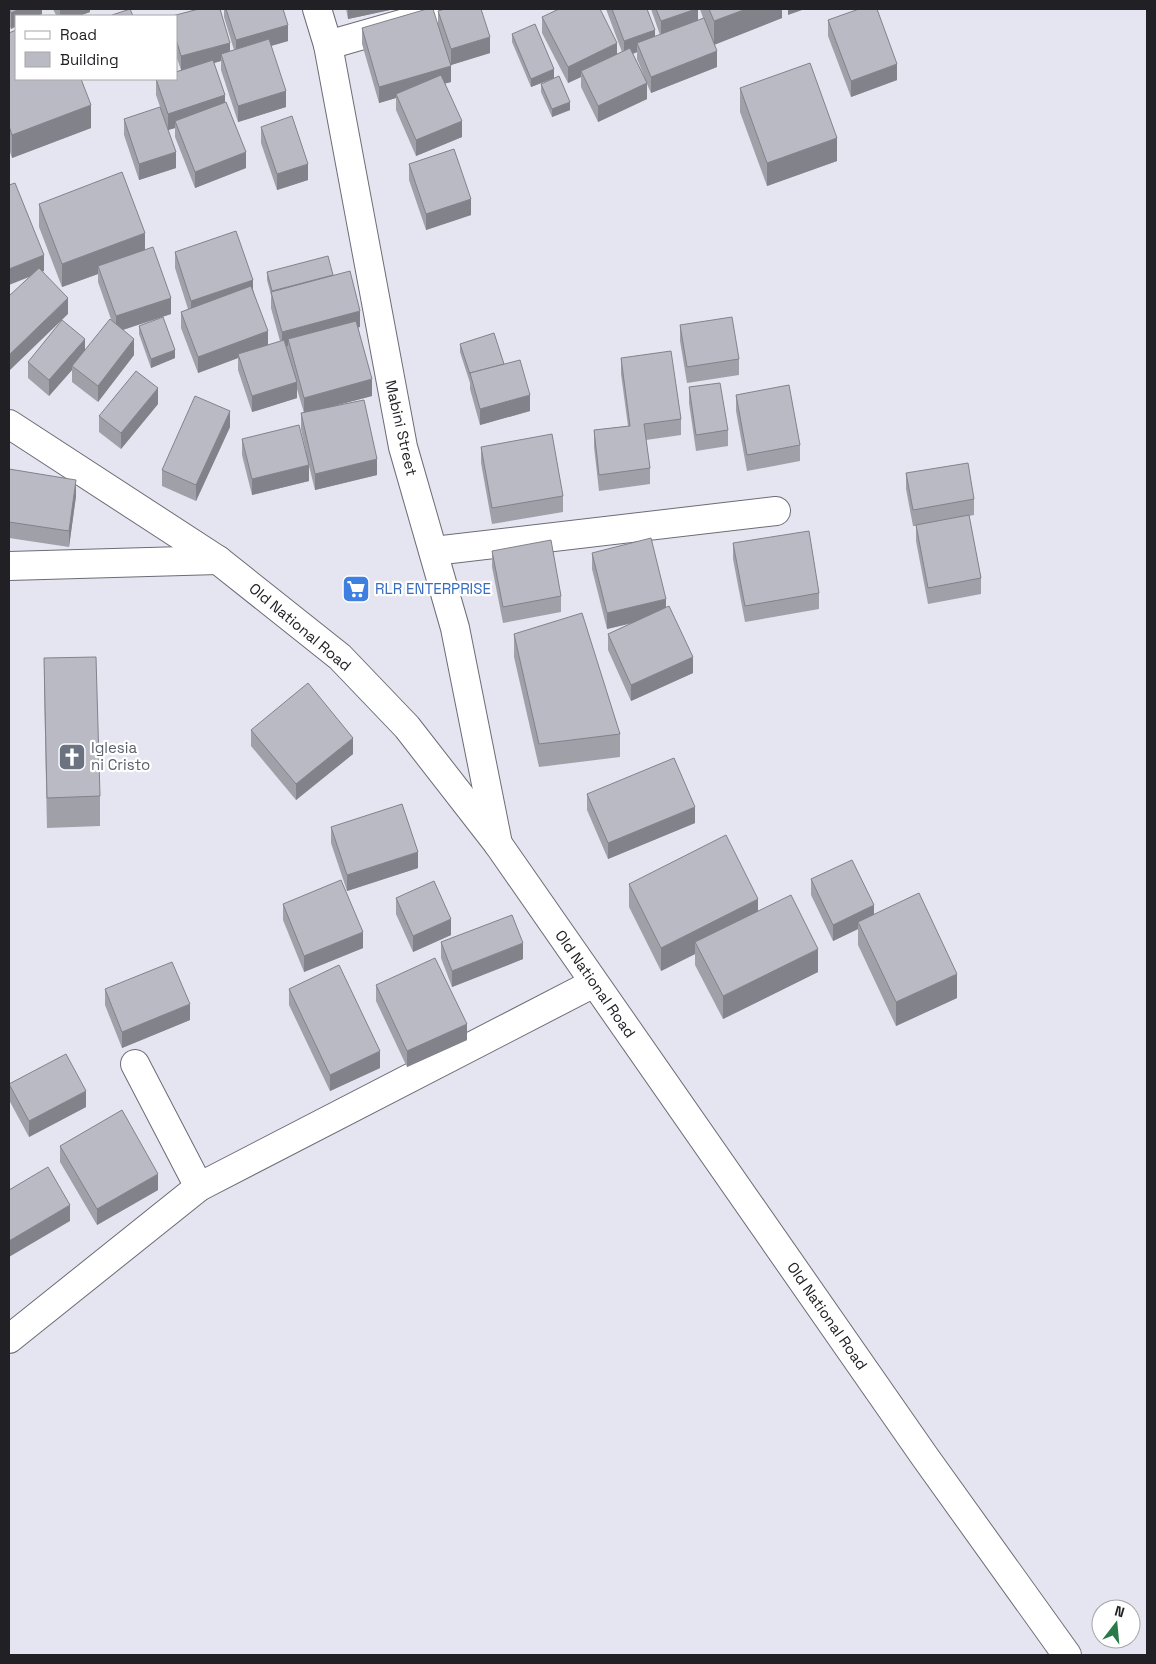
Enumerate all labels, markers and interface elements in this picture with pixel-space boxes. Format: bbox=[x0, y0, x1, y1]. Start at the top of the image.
legend bbox=[15, 15, 178, 80]
text: Road bbox=[60, 25, 97, 44]
text: Building bbox=[60, 50, 119, 69]
street label: Mabini Street bbox=[381, 378, 422, 478]
supermarket icon: RLR ENTERPRISE bbox=[341, 574, 371, 604]
street label: Old National Road bbox=[245, 578, 355, 675]
place label: RLR ENTERPRISE bbox=[375, 579, 491, 598]
place label: Iglesia ni Cristo bbox=[91, 738, 150, 774]
church icon: Iglesia ni Cristo bbox=[57, 742, 87, 772]
street label: Old National Road bbox=[551, 926, 640, 1041]
street label: Old National Road bbox=[783, 1258, 872, 1373]
north arrow bbox=[1091, 1599, 1141, 1649]
text: N bbox=[1113, 1602, 1127, 1621]

